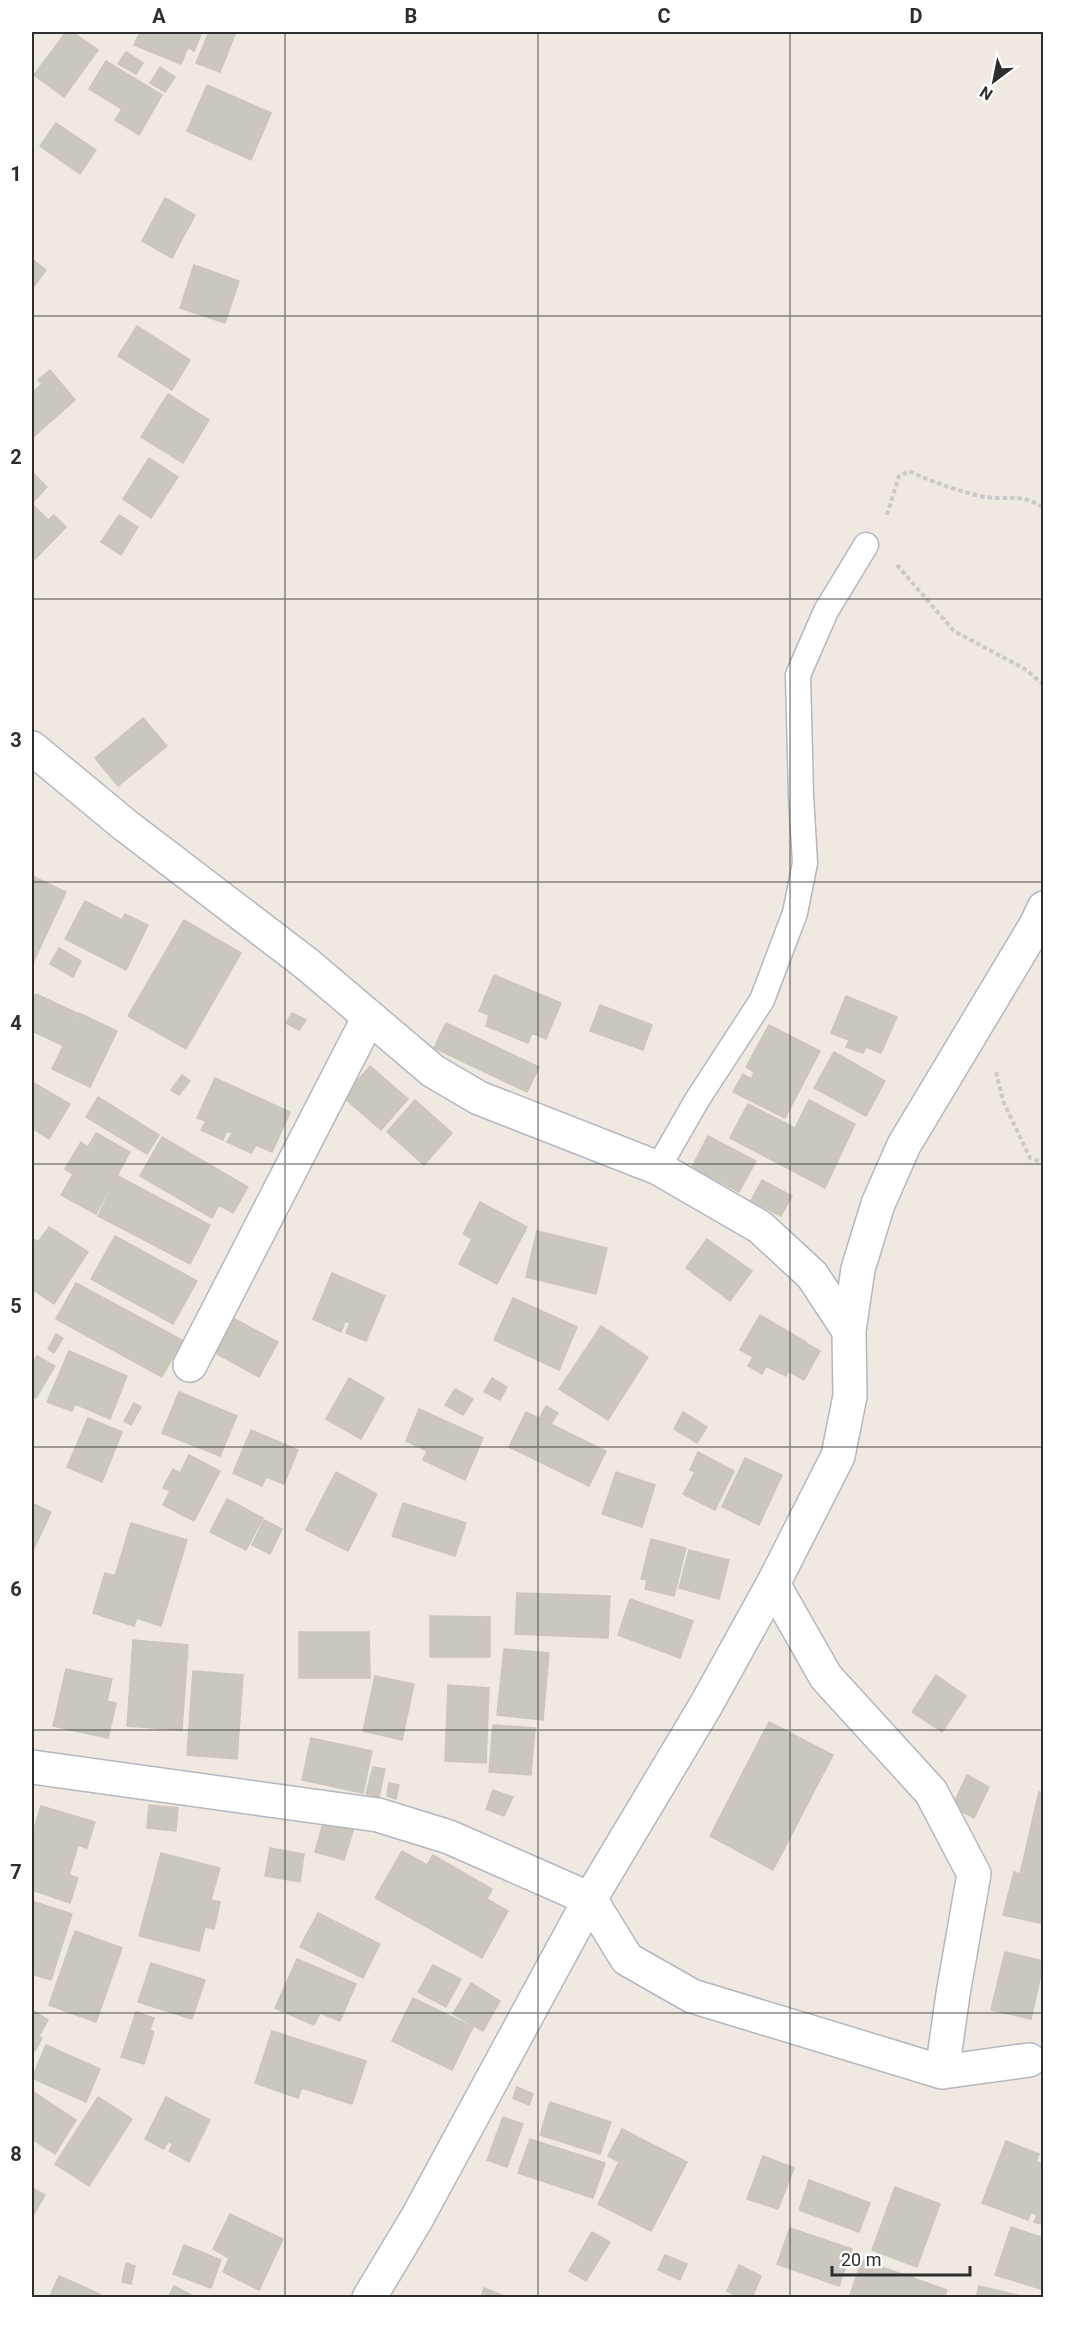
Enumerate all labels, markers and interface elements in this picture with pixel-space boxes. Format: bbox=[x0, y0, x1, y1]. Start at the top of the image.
text: A bbox=[152, 4, 166, 28]
text: B bbox=[405, 4, 417, 28]
text: C bbox=[657, 4, 671, 28]
text: D bbox=[910, 4, 923, 28]
north arrow bbox=[964, 51, 1024, 111]
text: N bbox=[976, 82, 996, 104]
text: 1 bbox=[10, 162, 22, 186]
text: 2 bbox=[10, 445, 22, 469]
text: 3 bbox=[10, 728, 22, 752]
text: 4 bbox=[10, 1011, 22, 1035]
text: 5 bbox=[10, 1294, 22, 1318]
text: 6 bbox=[10, 1577, 22, 1601]
text: 7 bbox=[10, 1860, 22, 1884]
text: 8 bbox=[10, 2142, 22, 2166]
scale bar bbox=[832, 2239, 970, 2277]
text: 20 m bbox=[841, 2249, 881, 2270]

